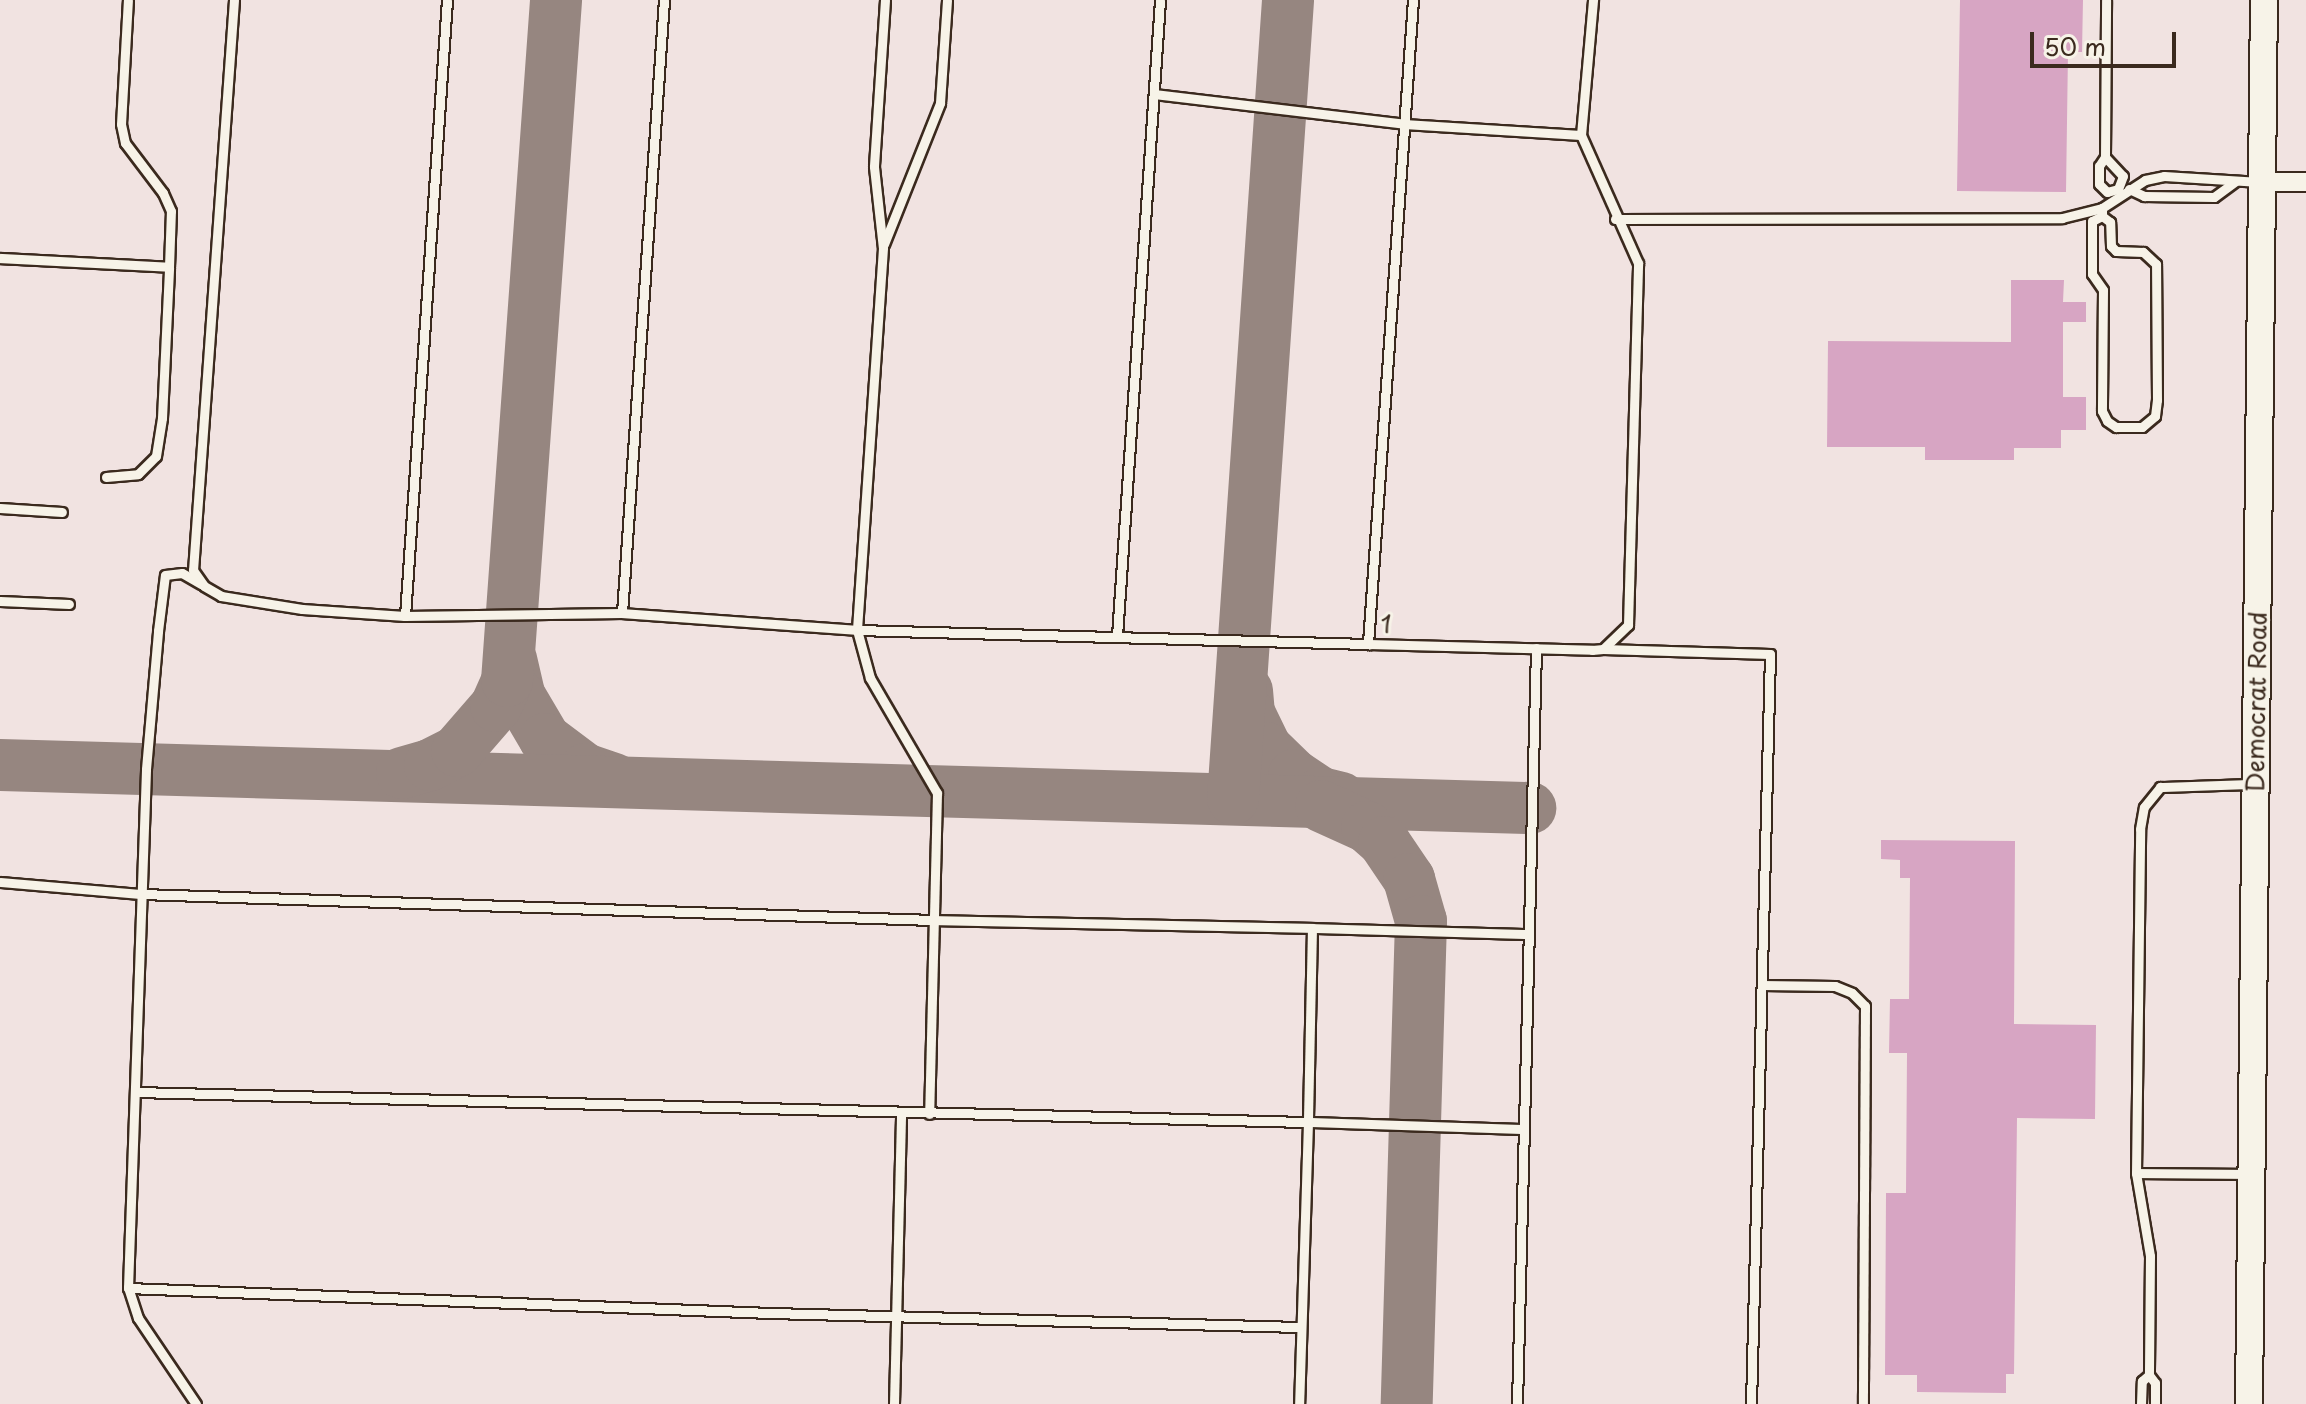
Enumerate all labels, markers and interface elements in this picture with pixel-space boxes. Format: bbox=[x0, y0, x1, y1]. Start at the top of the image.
scale bar bbox=[2034, 16, 2180, 66]
text: 50 m bbox=[2044, 28, 2106, 64]
street label: 1 bbox=[1380, 609, 1392, 639]
street label: Democrat Road bbox=[2240, 611, 2272, 793]

